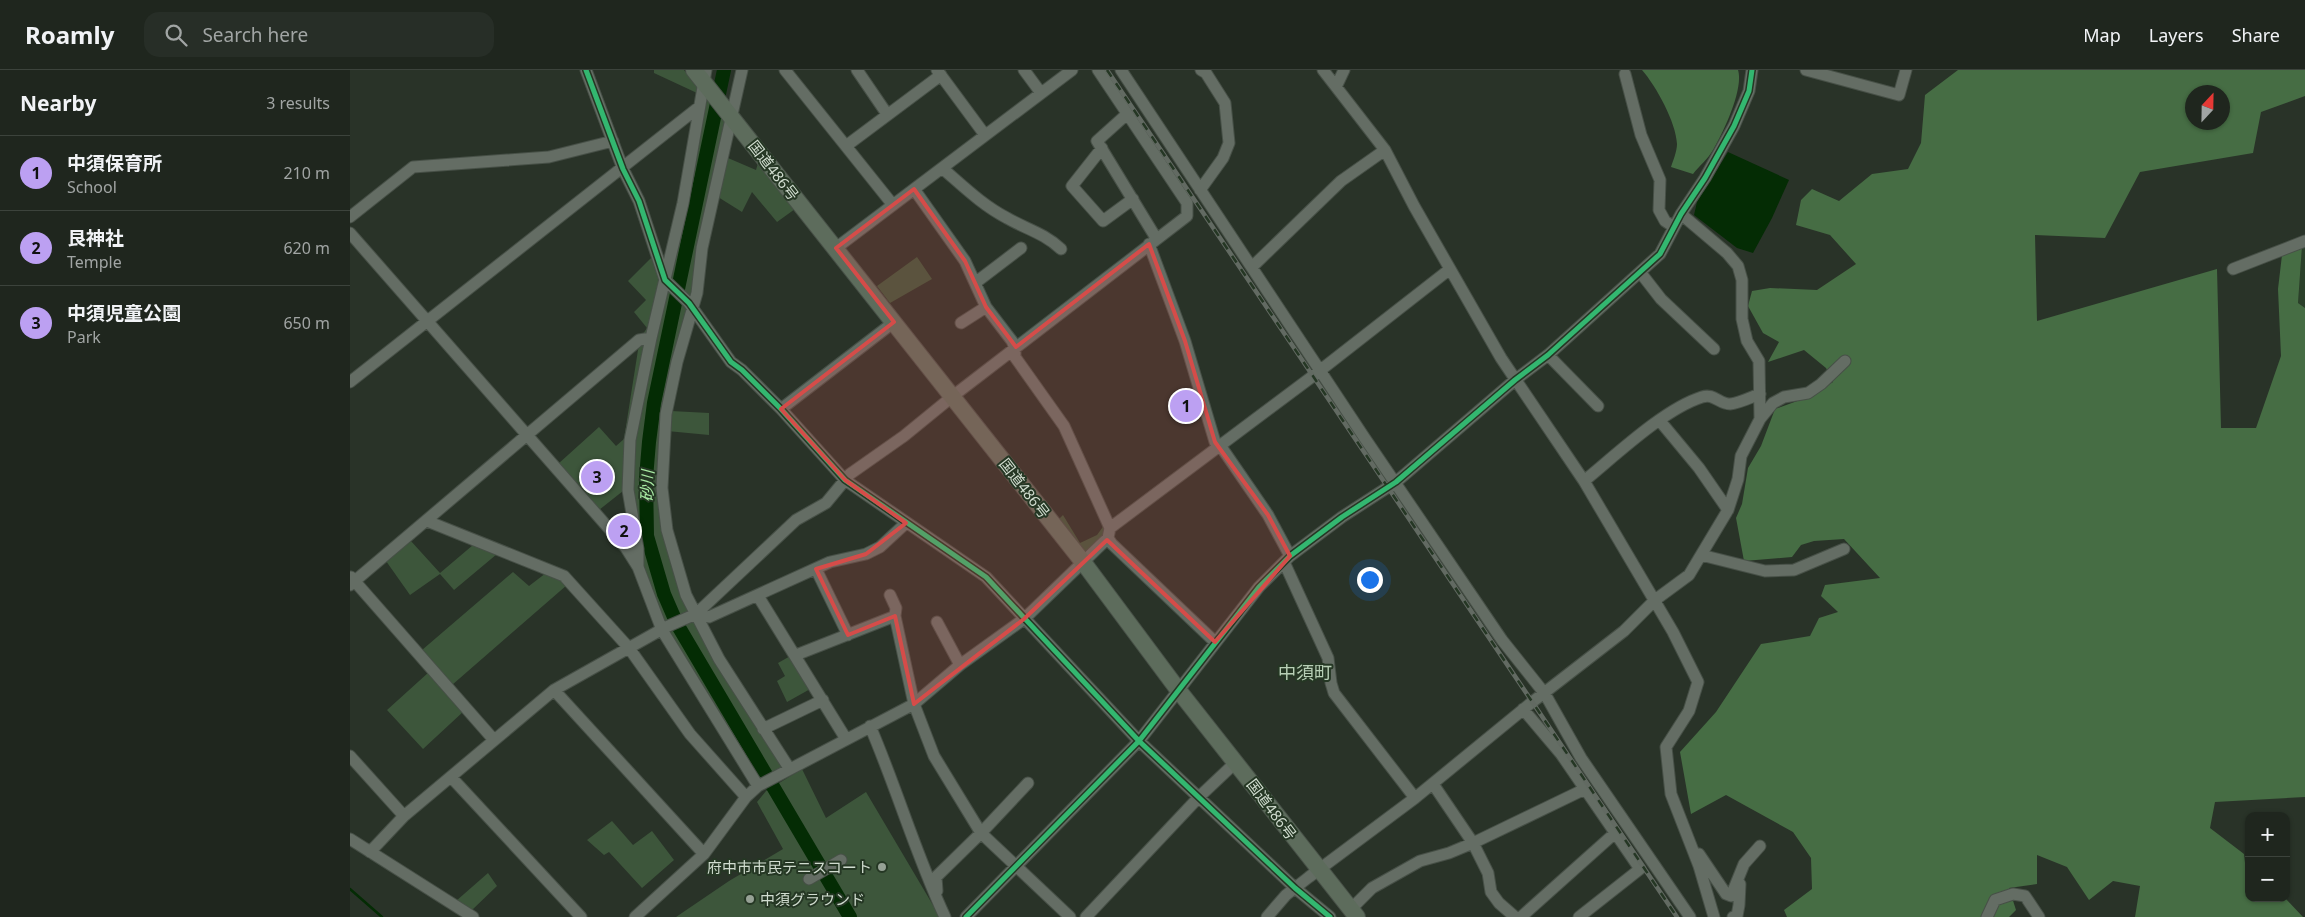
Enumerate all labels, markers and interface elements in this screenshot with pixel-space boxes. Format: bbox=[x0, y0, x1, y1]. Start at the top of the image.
search box bbox=[144, 12, 494, 57]
text: Roamly bbox=[25, 18, 114, 51]
icon: search bbox=[162, 21, 190, 49]
text: Search here bbox=[202, 22, 308, 48]
text: Map bbox=[2083, 23, 2121, 47]
text: Layers bbox=[2149, 23, 2204, 47]
text: Share bbox=[2232, 23, 2280, 47]
north arrow bbox=[2185, 85, 2230, 130]
text: Nearby bbox=[20, 89, 96, 117]
text: 3 results bbox=[266, 92, 330, 114]
street label: 国道486号 bbox=[744, 136, 804, 204]
text: 中須保育所 bbox=[67, 150, 162, 176]
text: 1 bbox=[31, 162, 41, 184]
text: 210 m bbox=[283, 162, 330, 184]
text: School bbox=[67, 176, 117, 198]
text: 艮神社 bbox=[67, 225, 124, 251]
text: 2 bbox=[31, 237, 41, 259]
text: 620 m bbox=[283, 237, 330, 259]
text: Temple bbox=[67, 251, 122, 273]
text: 中須児童公園 bbox=[67, 300, 181, 326]
text: 3 bbox=[31, 312, 41, 334]
text: 650 m bbox=[283, 312, 330, 334]
text: Park bbox=[67, 326, 101, 348]
pin: 1 bbox=[1170, 387, 1202, 425]
street label: 国道486号 bbox=[995, 454, 1055, 522]
pin: 3 bbox=[581, 458, 613, 496]
water label: 砂川 bbox=[635, 468, 659, 502]
pin: 2 bbox=[608, 512, 640, 550]
your location bbox=[1357, 567, 1383, 593]
district label: 中須町 bbox=[1278, 660, 1332, 684]
street label: 国道486号 bbox=[1243, 775, 1301, 843]
map controls bbox=[2245, 812, 2290, 902]
button: + bbox=[2245, 812, 2290, 857]
place label: 府中市市民テニスコート bbox=[707, 857, 872, 877]
button: − bbox=[2245, 857, 2290, 902]
marker: 府中市市民テニスコート bbox=[876, 861, 888, 873]
place label: 中須グラウンド bbox=[760, 889, 865, 909]
marker: 中須グラウンド bbox=[744, 893, 756, 905]

